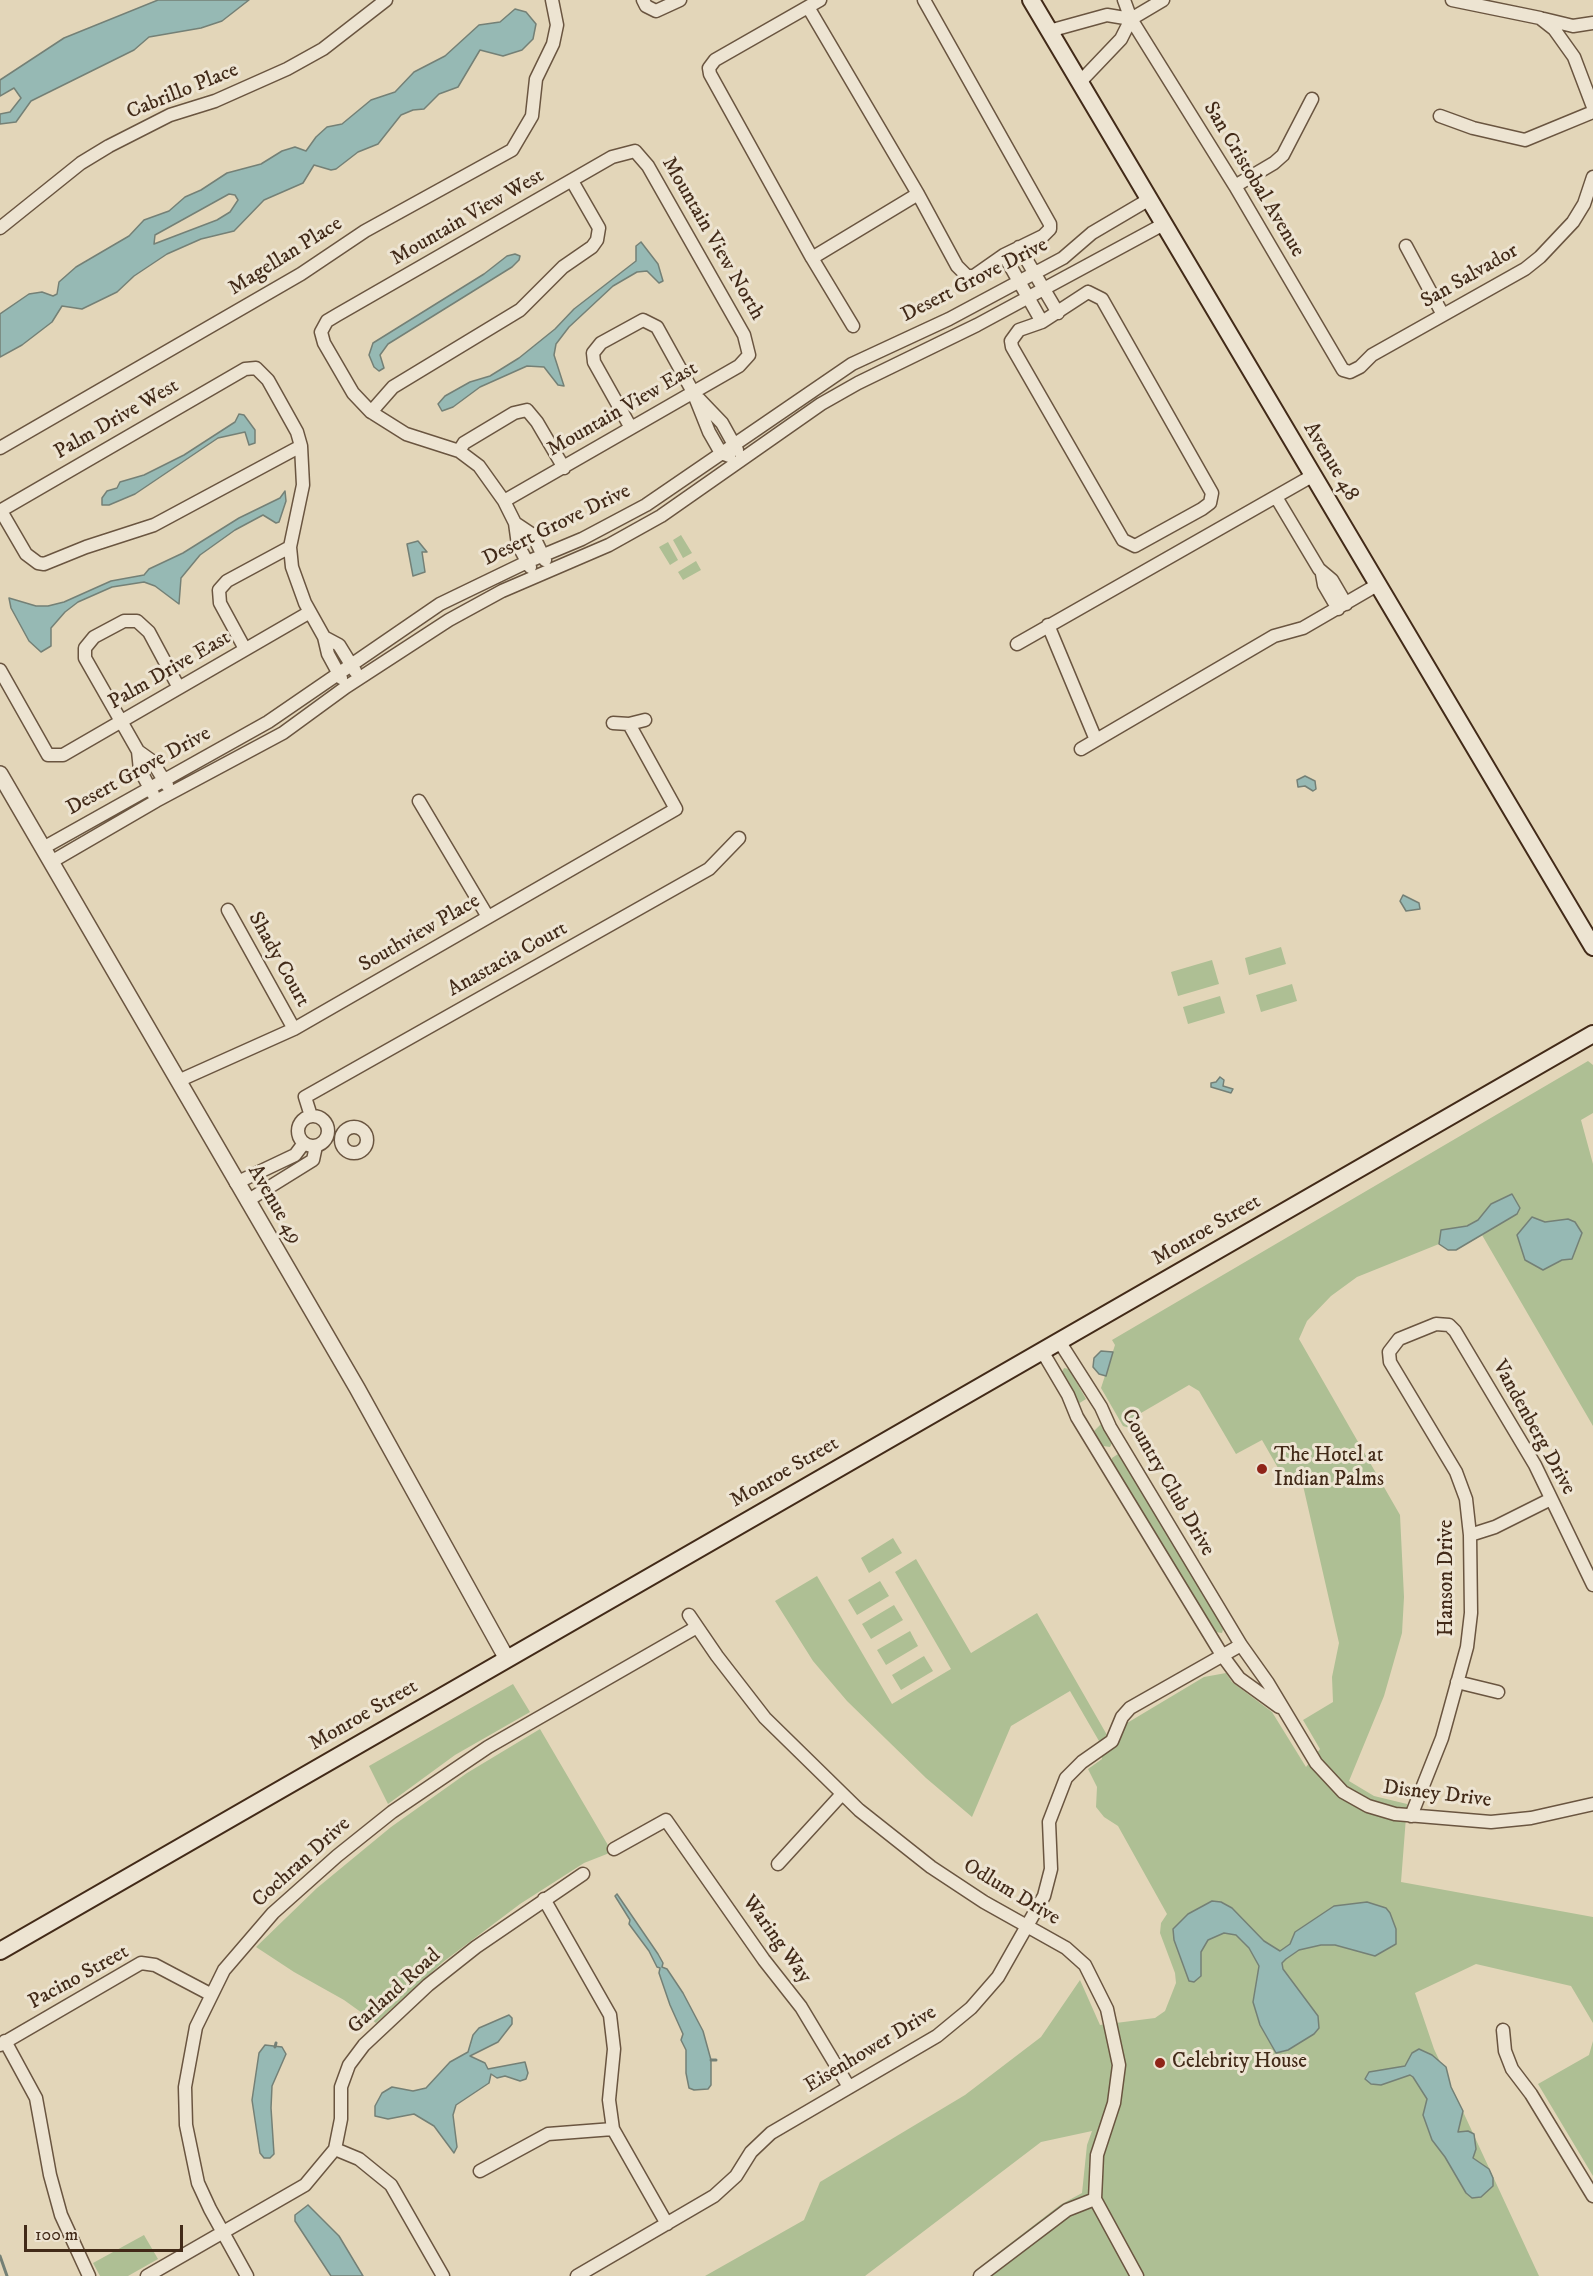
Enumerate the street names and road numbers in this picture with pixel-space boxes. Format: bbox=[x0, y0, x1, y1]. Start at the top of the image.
street label: Cabrillo Place bbox=[123, 58, 243, 126]
street label: San Cristobal Avenue bbox=[1197, 98, 1309, 262]
street label: Mountain View North bbox=[655, 153, 769, 325]
street label: Mountain View West bbox=[387, 164, 549, 272]
street label: Magellan Place bbox=[225, 212, 347, 302]
street label: Desert Grove Drive bbox=[898, 233, 1052, 329]
street label: San Salvador bbox=[1417, 239, 1523, 315]
street label: Mountain View East bbox=[543, 357, 703, 463]
street label: Palm Drive West bbox=[50, 374, 184, 466]
street label: Avenue 48 bbox=[1297, 418, 1363, 506]
street label: Desert Grove Drive bbox=[479, 479, 635, 573]
street label: Palm Drive East bbox=[105, 626, 235, 716]
street label: Desert Grove Drive bbox=[63, 722, 215, 822]
street label: Southview Place bbox=[355, 889, 485, 979]
street label: Shady Court bbox=[242, 908, 314, 1012]
street label: Anastacia Court bbox=[444, 917, 572, 1003]
street label: Avenue 49 bbox=[241, 1161, 307, 1249]
street label: Monroe Street bbox=[1148, 1190, 1266, 1272]
street label: Vandenberg Drive bbox=[1486, 1356, 1580, 1500]
street label: Country Club Drive bbox=[1115, 1405, 1219, 1561]
street label: Monroe Street bbox=[726, 1432, 844, 1514]
street label: Hanson Drive bbox=[1435, 1520, 1461, 1636]
street label: Monroe Street bbox=[305, 1675, 423, 1757]
street label: Disney Drive bbox=[1381, 1776, 1493, 1814]
street label: Cochran Drive bbox=[248, 1812, 356, 1914]
street label: Odlum Drive bbox=[958, 1854, 1064, 1932]
street label: Waring Way bbox=[736, 1891, 816, 1989]
street label: Pacino Street bbox=[24, 1940, 134, 2016]
street label: Garland Road bbox=[343, 1944, 447, 2040]
street label: Eisenhower Drive bbox=[801, 2001, 941, 2099]

